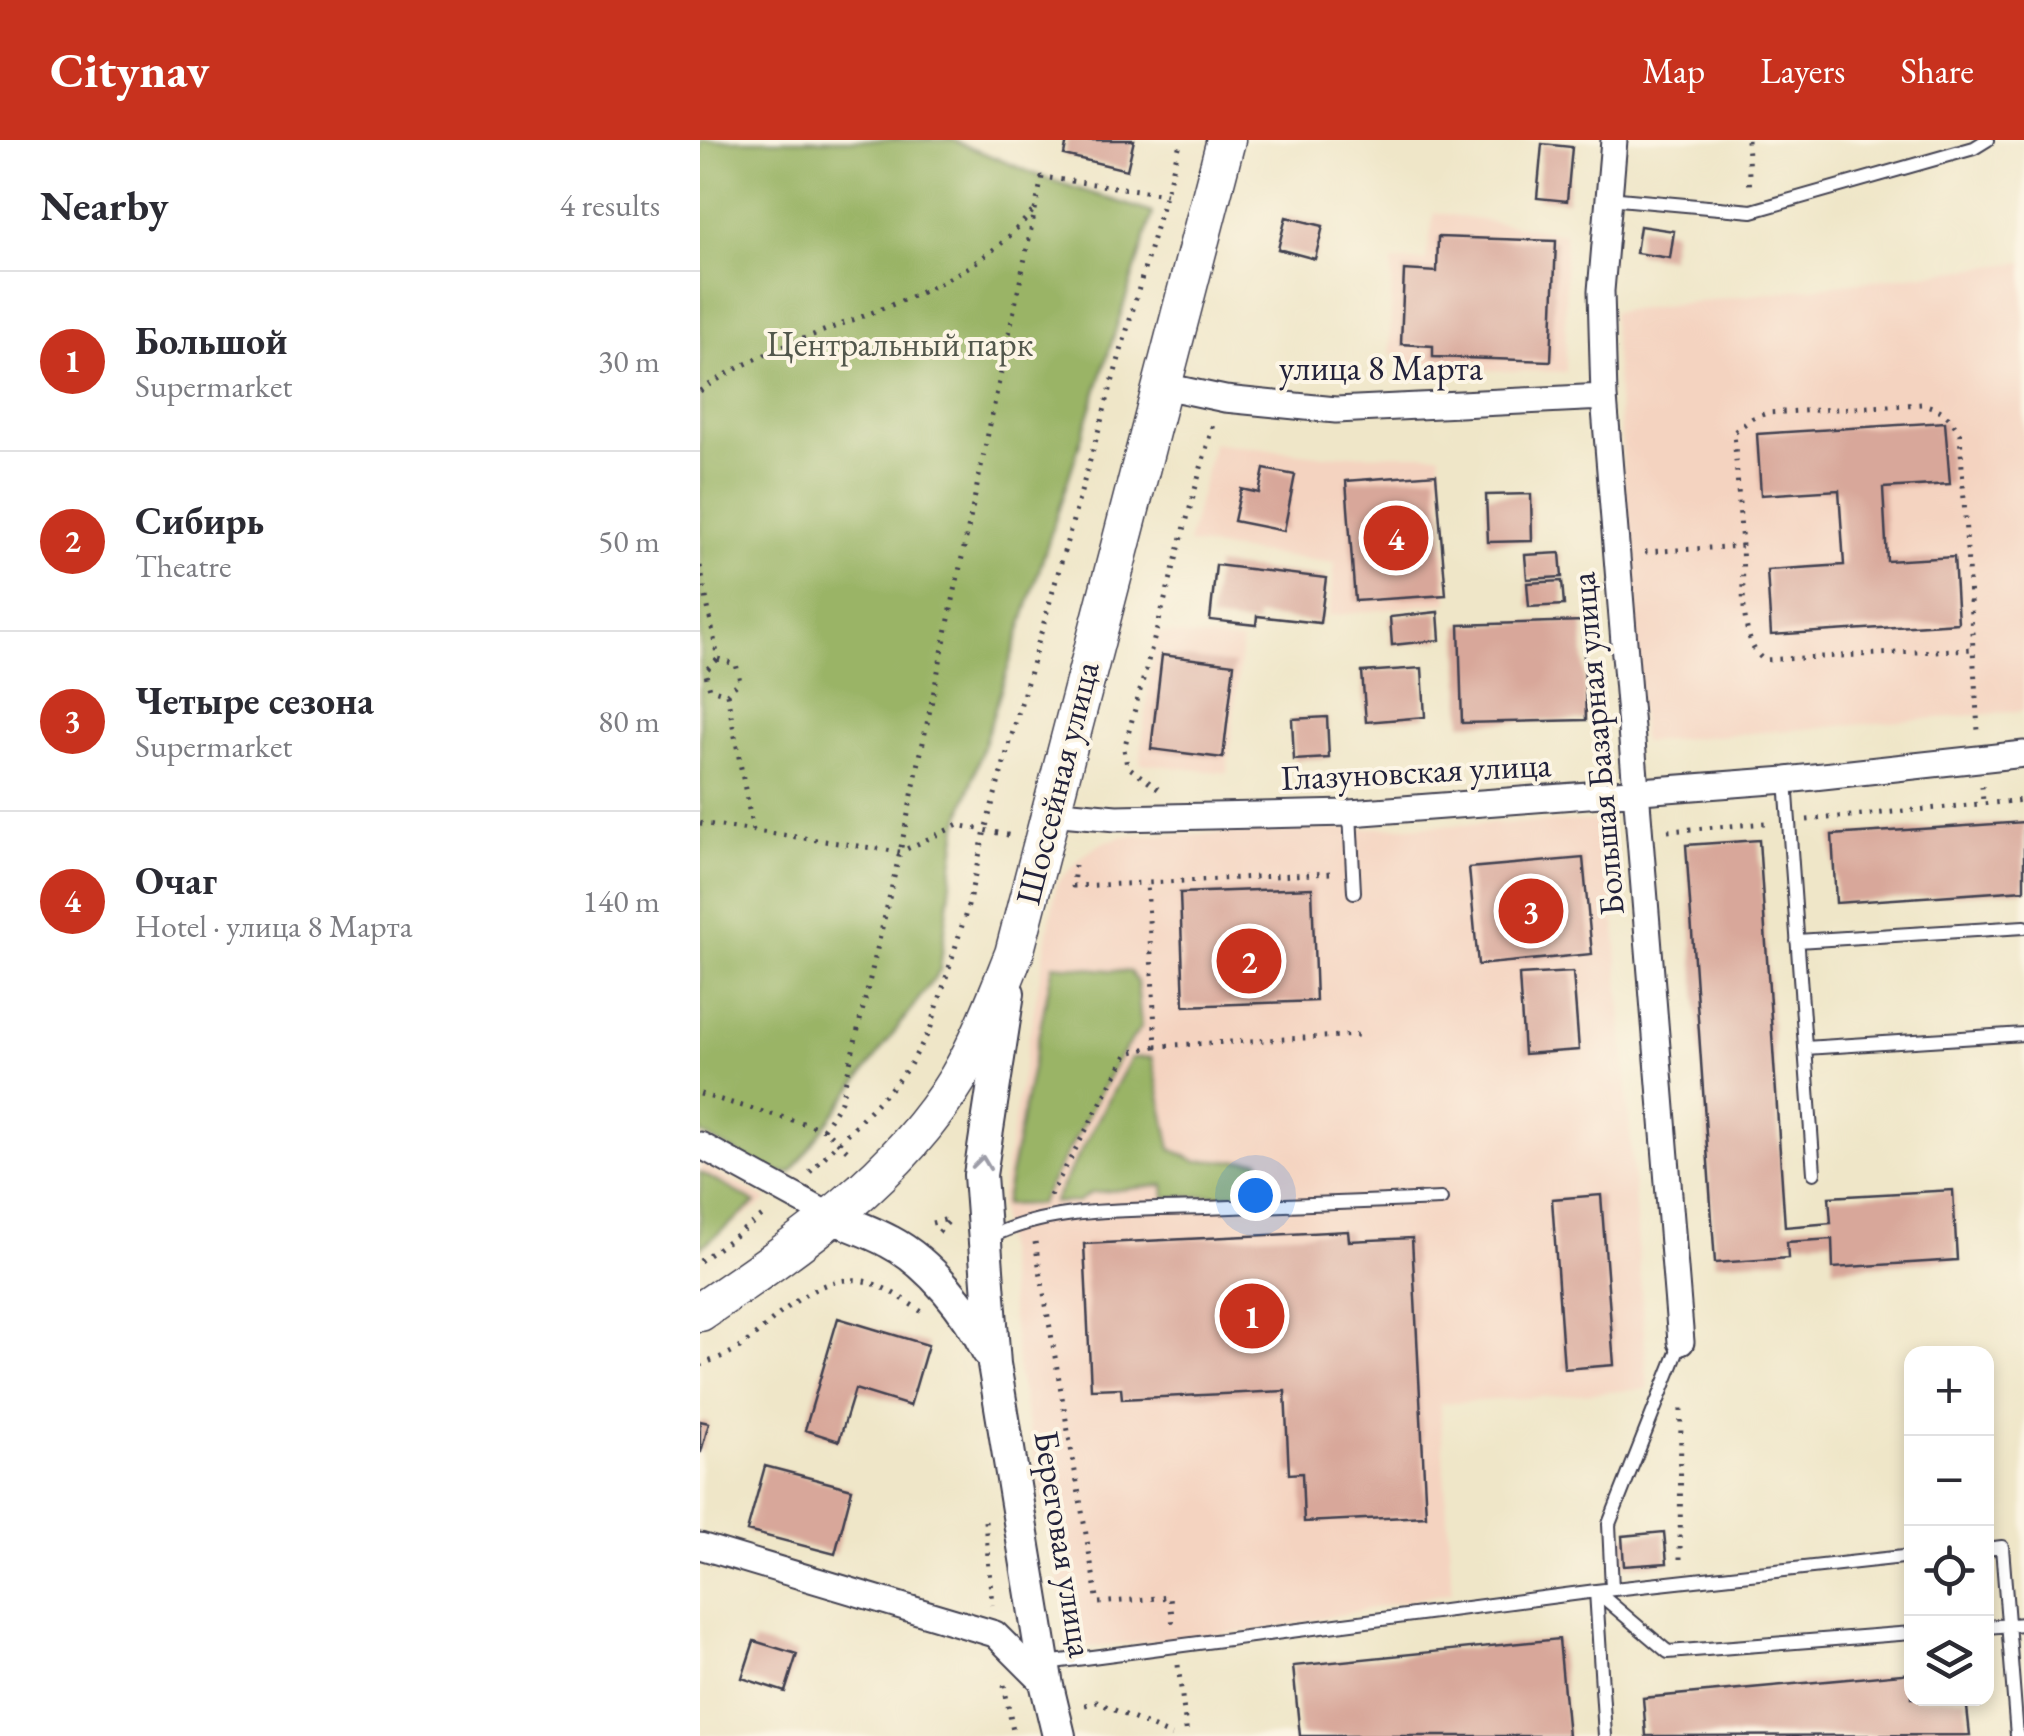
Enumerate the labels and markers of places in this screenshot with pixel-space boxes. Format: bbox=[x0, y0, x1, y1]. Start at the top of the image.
pin: 4 bbox=[1364, 500, 1428, 576]
pin: 3 bbox=[1498, 874, 1564, 948]
pin: 2 bbox=[1216, 924, 1282, 998]
pin: 1 bbox=[1220, 1278, 1284, 1354]

